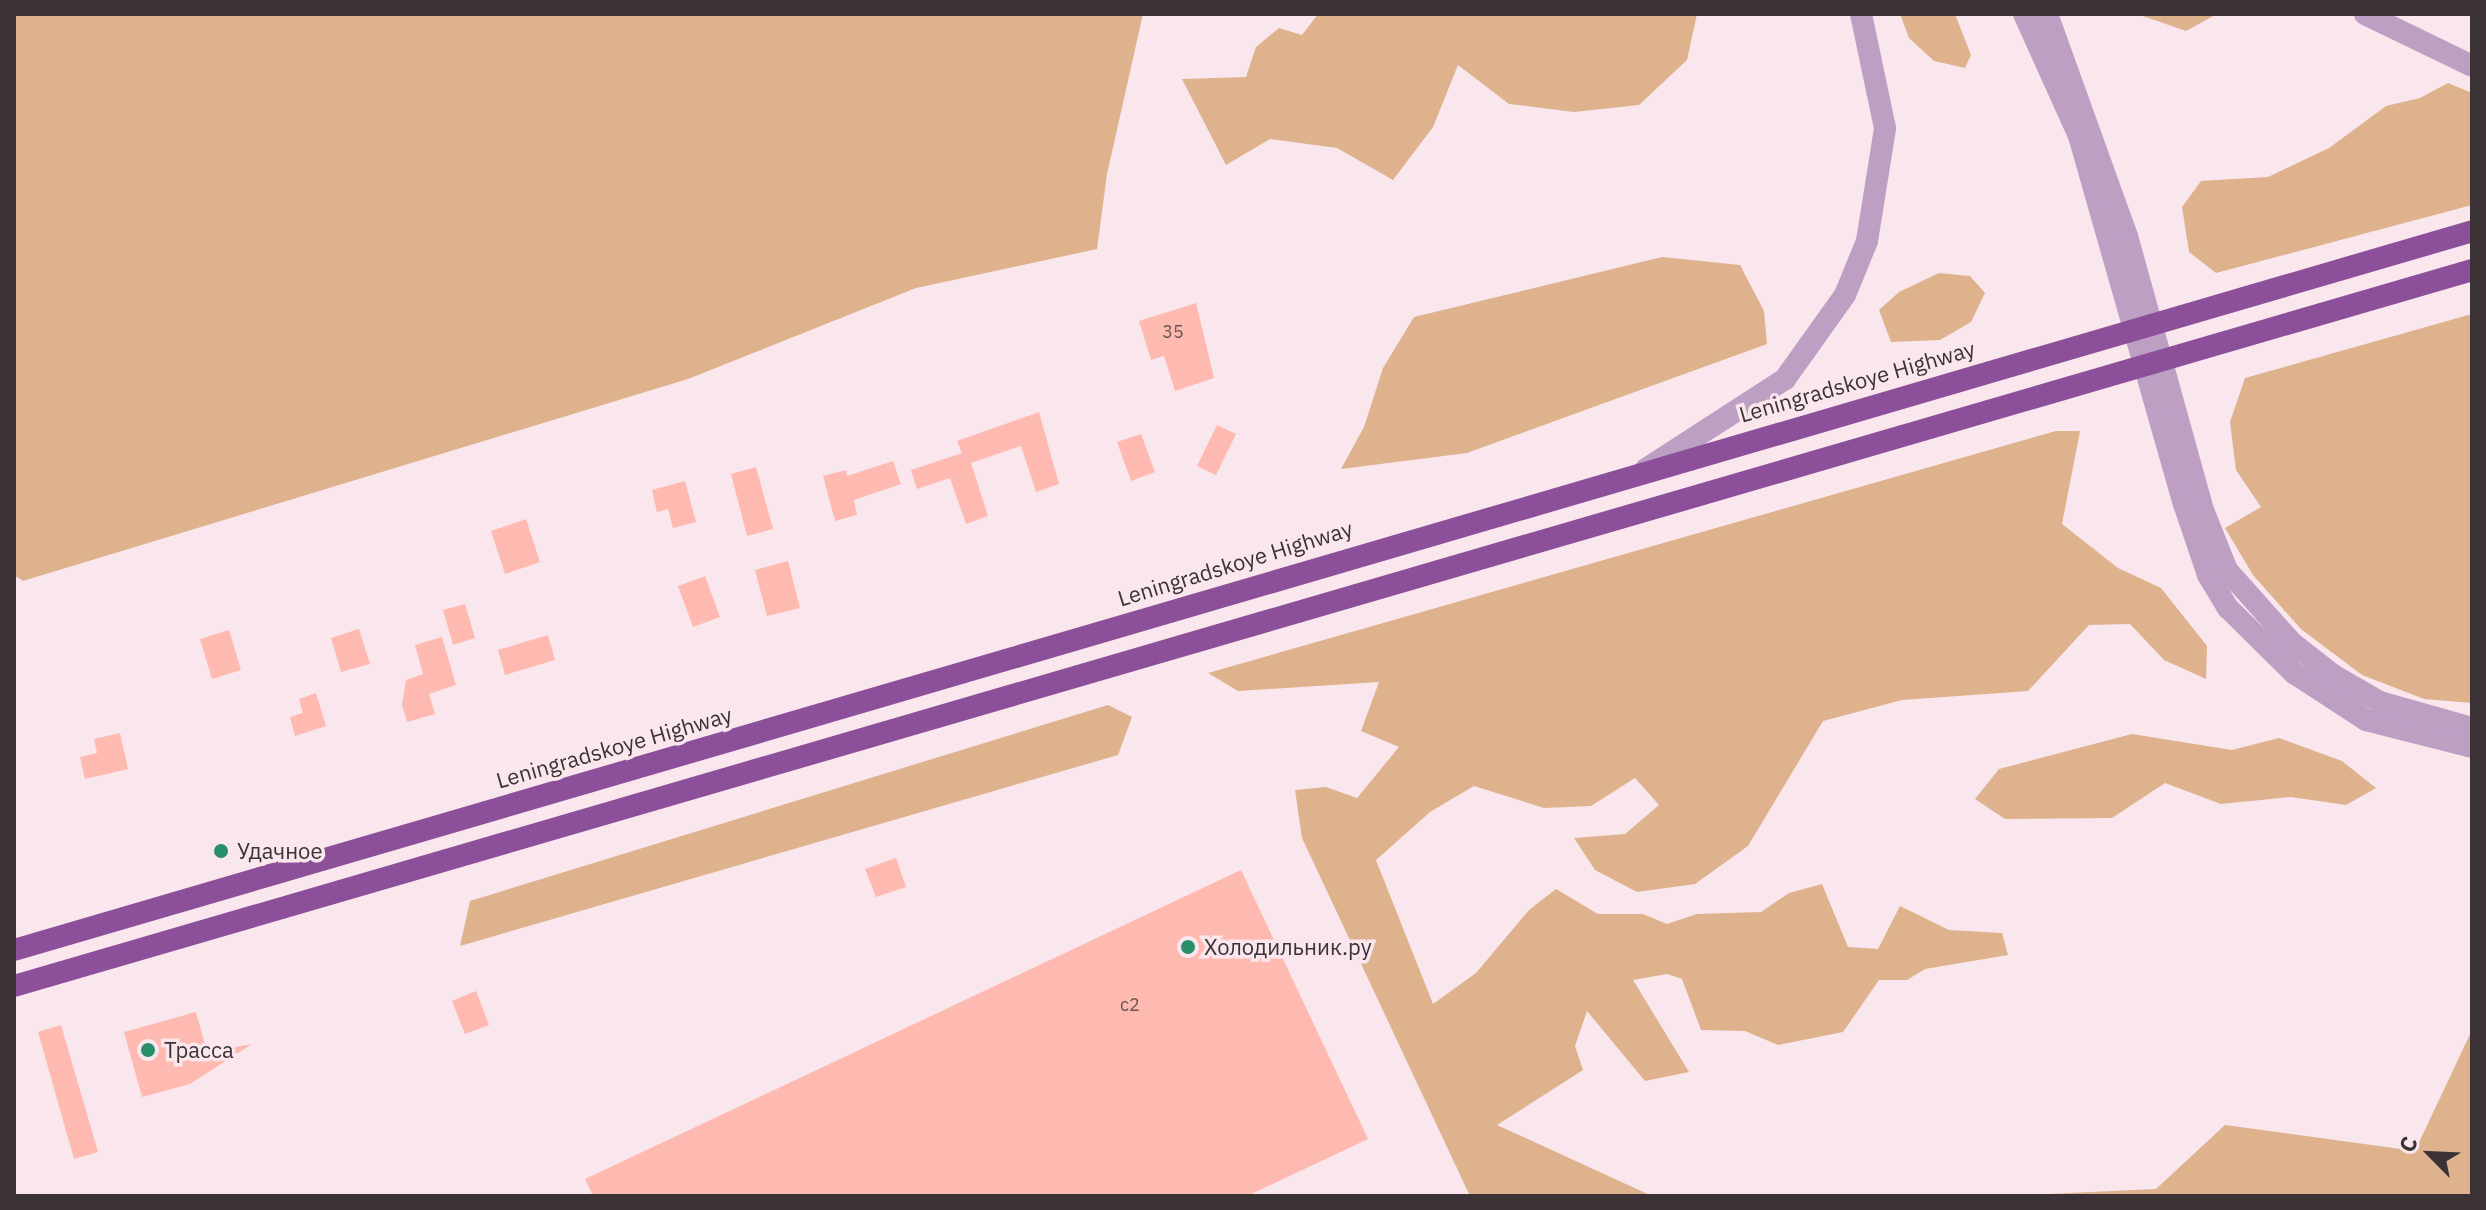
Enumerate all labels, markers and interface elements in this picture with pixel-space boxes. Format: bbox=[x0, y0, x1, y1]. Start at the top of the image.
house number: 35 bbox=[1162, 321, 1184, 343]
street label: Leningradskoye Highway bbox=[1736, 335, 1978, 427]
street label: Leningradskoye Highway bbox=[1114, 515, 1356, 611]
street label: Leningradskoye Highway bbox=[493, 701, 735, 793]
place label: Удачное bbox=[237, 838, 322, 864]
marker: Удачное bbox=[212, 842, 230, 860]
place label: Холодильник.ру bbox=[1204, 934, 1372, 960]
marker: Холодильник.ру bbox=[1179, 938, 1197, 956]
house number: с2 bbox=[1120, 994, 1140, 1016]
place label: Трасса bbox=[164, 1037, 234, 1063]
marker: Трасса bbox=[139, 1041, 157, 1059]
north arrow bbox=[2390, 1114, 2470, 1194]
text: С bbox=[2391, 1132, 2424, 1156]

